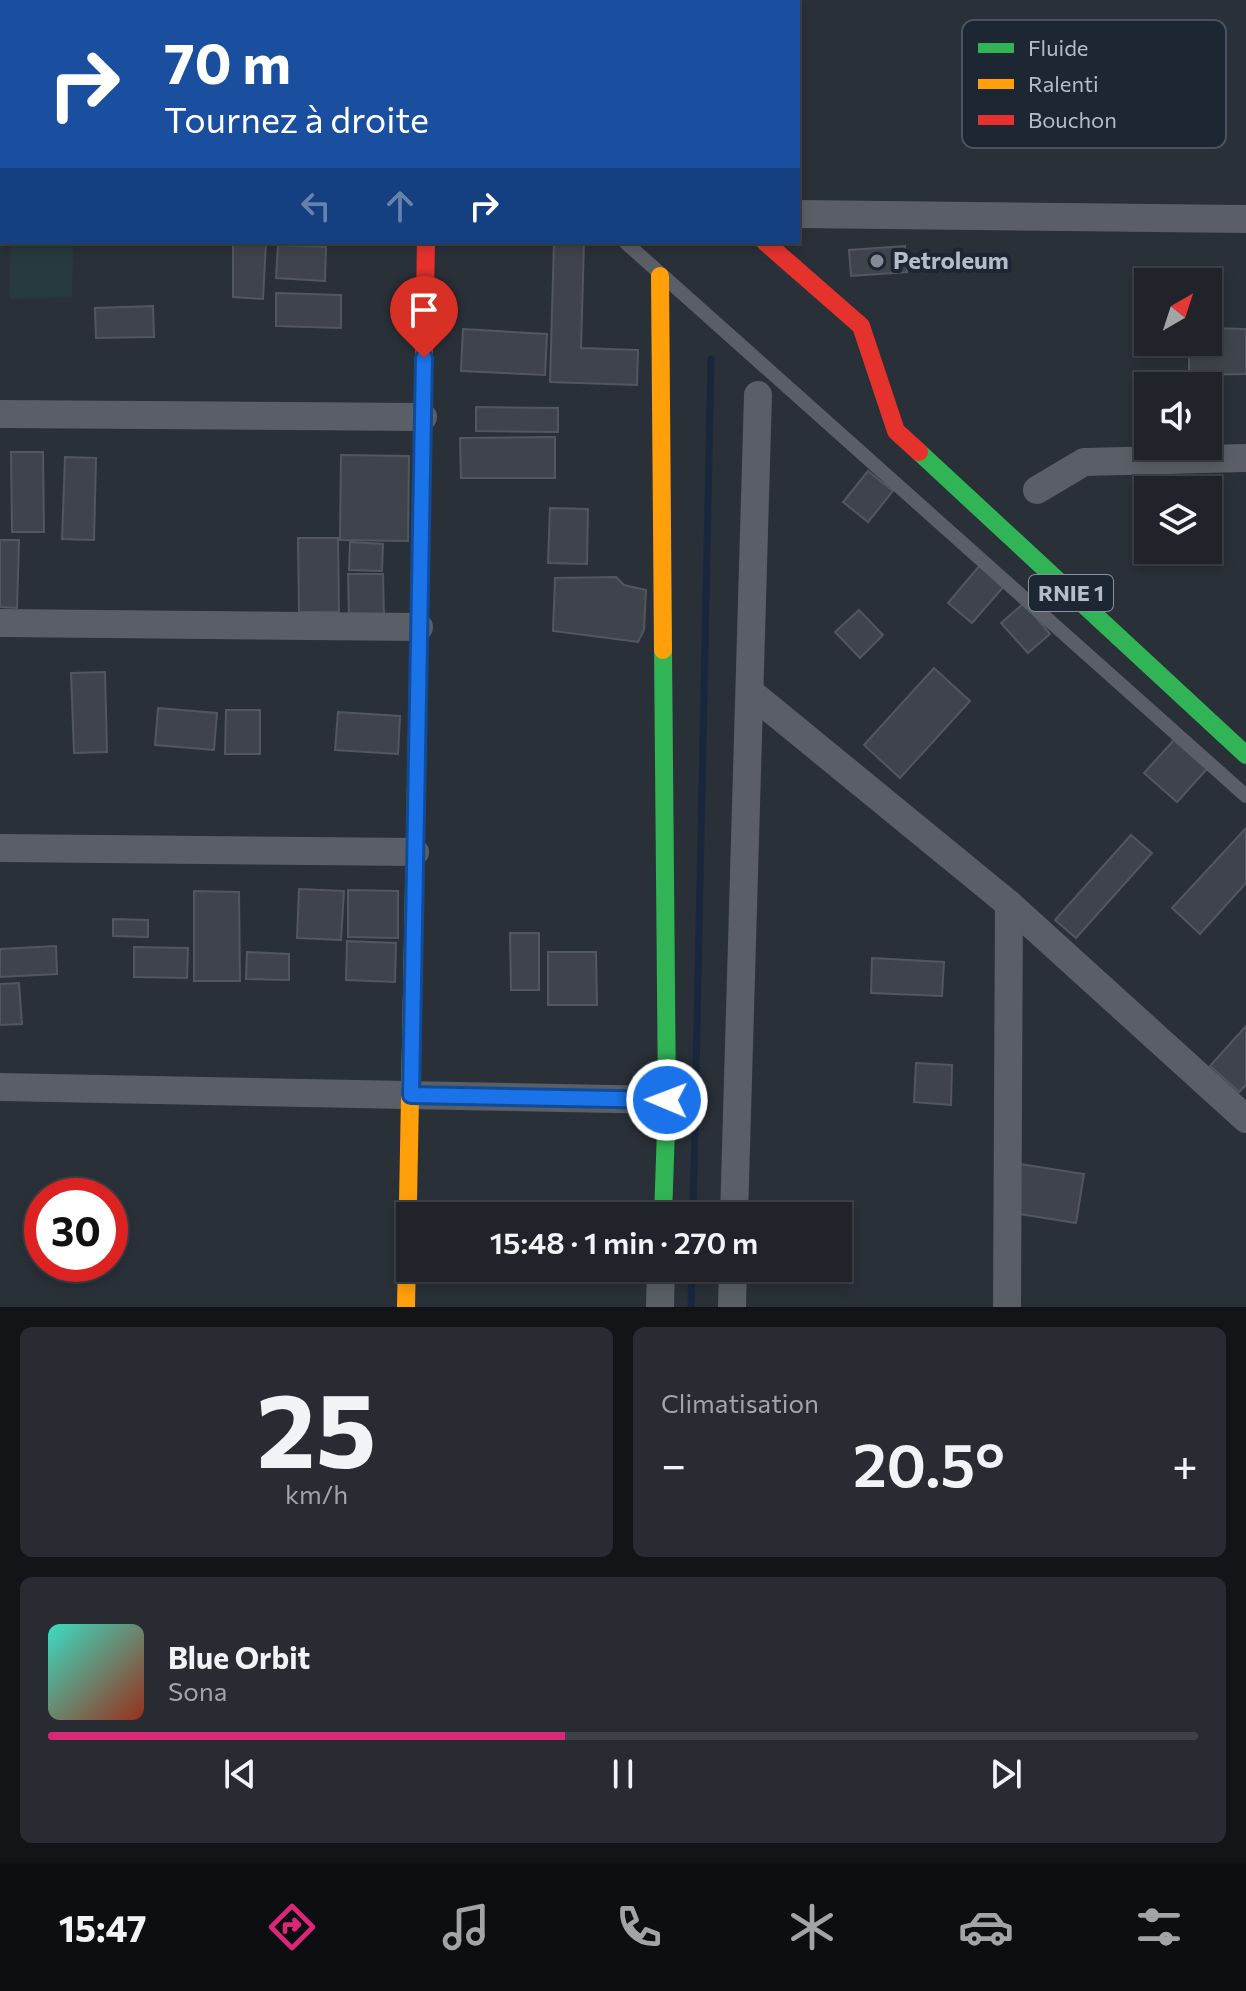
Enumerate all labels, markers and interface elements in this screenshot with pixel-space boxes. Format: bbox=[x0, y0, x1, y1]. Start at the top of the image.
legend bbox=[962, 20, 1226, 148]
text: 70 m bbox=[164, 27, 291, 96]
icon: right bbox=[32, 32, 136, 136]
text: Fluide bbox=[1028, 34, 1088, 61]
text: Ralenti bbox=[1028, 70, 1099, 97]
text: Tournez à droite bbox=[164, 96, 429, 140]
text: Bouchon bbox=[1028, 106, 1117, 133]
icon: left bbox=[294, 184, 338, 228]
icon: ahead bbox=[378, 184, 422, 228]
icon: right bbox=[462, 184, 506, 228]
place label: Petroleum bbox=[893, 245, 1009, 274]
marker: Petroleum bbox=[868, 252, 886, 270]
north arrow bbox=[1134, 268, 1222, 356]
map controls bbox=[1134, 268, 1222, 564]
pin bbox=[390, 276, 458, 358]
icon: arrive bbox=[402, 288, 446, 332]
button: sound bbox=[1134, 372, 1222, 460]
button: layers bbox=[1134, 476, 1222, 564]
road number: RNIE 1 bbox=[1029, 575, 1113, 611]
position arrow bbox=[625, 1058, 709, 1142]
speed limit sign: 30 bbox=[24, 1178, 128, 1282]
text: 15:48 · 1 min · 270 m bbox=[490, 1223, 758, 1260]
text: 25 bbox=[257, 1362, 376, 1489]
text: Climatisation bbox=[661, 1387, 819, 1418]
text: 20.5° bbox=[853, 1426, 1005, 1499]
text: − bbox=[661, 1436, 686, 1490]
text: + bbox=[1172, 1436, 1198, 1490]
text: km/h bbox=[285, 1478, 348, 1509]
text: Blue Orbit bbox=[168, 1638, 310, 1675]
text: Sona bbox=[168, 1675, 227, 1706]
icon: previous bbox=[218, 1752, 262, 1796]
icon: pause bbox=[601, 1752, 645, 1796]
icon: next bbox=[984, 1752, 1028, 1796]
icon: directions bbox=[264, 1899, 320, 1955]
icon: music bbox=[438, 1899, 494, 1955]
icon: phone bbox=[611, 1899, 667, 1955]
icon: climate bbox=[784, 1899, 840, 1955]
icon: car bbox=[958, 1899, 1014, 1955]
icon: filters bbox=[1131, 1899, 1187, 1955]
text: 15:47 bbox=[59, 1905, 147, 1949]

